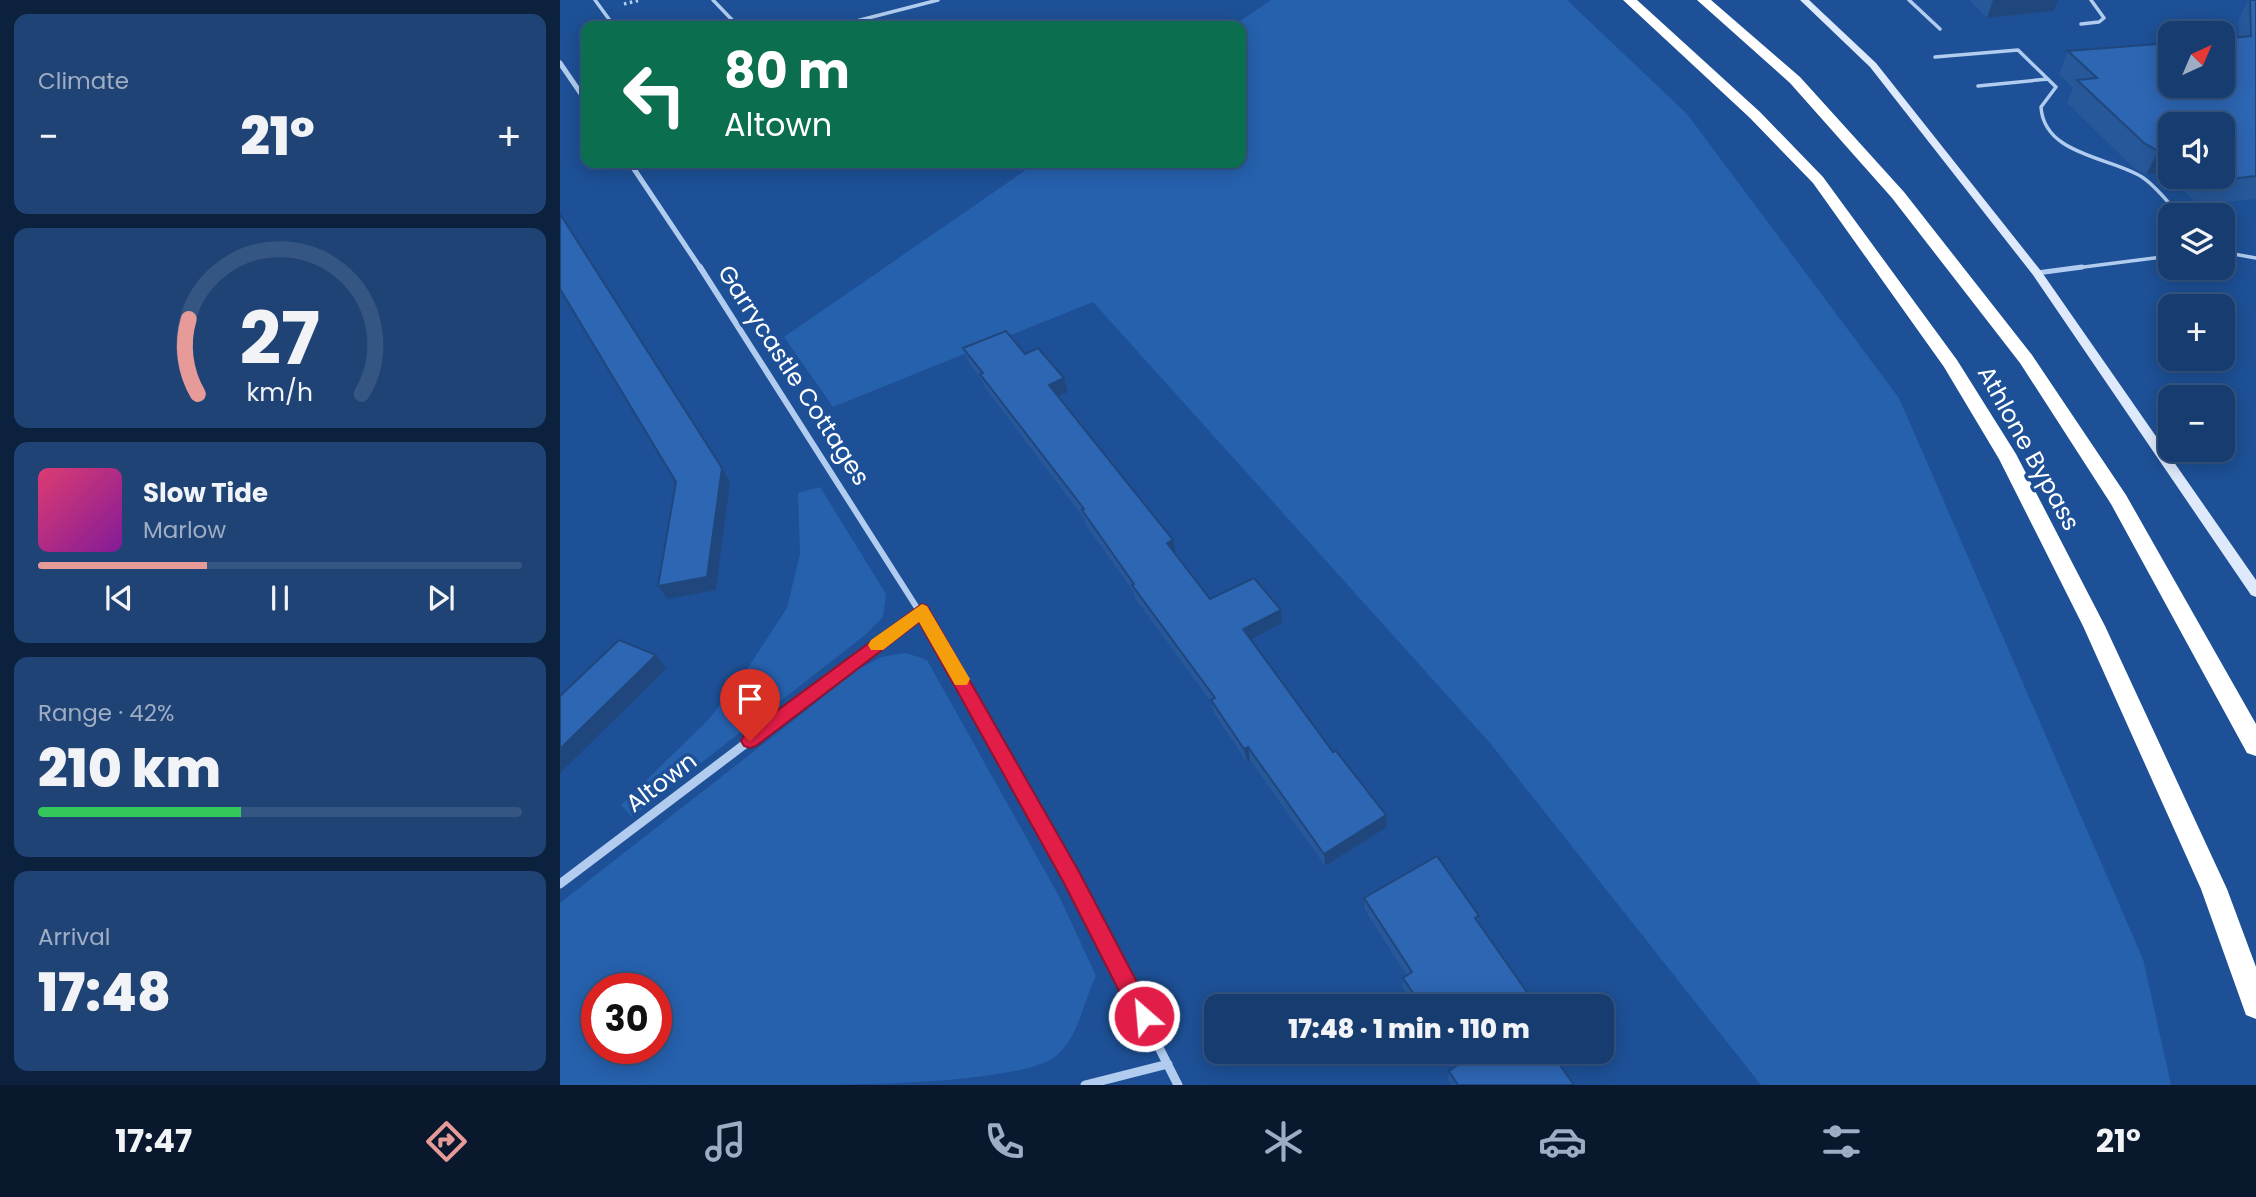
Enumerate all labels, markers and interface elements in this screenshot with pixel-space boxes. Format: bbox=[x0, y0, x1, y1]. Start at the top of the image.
north arrow bbox=[2158, 21, 2235, 98]
map controls bbox=[2158, 21, 2235, 462]
text: 80 m bbox=[724, 37, 850, 105]
icon: left bbox=[609, 49, 700, 140]
text: Climate bbox=[38, 65, 129, 97]
text: 21° bbox=[240, 100, 315, 173]
text: Altown bbox=[724, 102, 832, 147]
text: − bbox=[38, 110, 59, 163]
text: + bbox=[496, 110, 522, 163]
button: sound bbox=[2158, 112, 2235, 189]
button: layers bbox=[2158, 203, 2235, 280]
street label: Garrycastle Cottages bbox=[710, 258, 878, 492]
text: 27 bbox=[240, 289, 320, 390]
button: + bbox=[2158, 294, 2235, 371]
street label: Athlone Bypass bbox=[1970, 360, 2088, 536]
text: km/h bbox=[247, 375, 313, 410]
button: − bbox=[2158, 385, 2235, 462]
text: Slow Tide bbox=[143, 475, 268, 511]
text: Marlow bbox=[143, 514, 226, 546]
icon: previous bbox=[100, 579, 138, 617]
icon: pause bbox=[261, 579, 299, 617]
icon: next bbox=[422, 579, 460, 617]
pin bbox=[720, 669, 780, 741]
icon: arrive bbox=[731, 680, 769, 718]
text: Range · 42% bbox=[38, 697, 174, 729]
text: 210 km bbox=[38, 732, 221, 805]
street label: Altown bbox=[619, 744, 703, 820]
text: Arrival bbox=[38, 921, 110, 953]
text: 17:48 bbox=[38, 956, 171, 1029]
speed limit sign: 30 bbox=[581, 973, 672, 1064]
position arrow bbox=[1107, 979, 1181, 1053]
text: 17:48 · 1 min · 110 m bbox=[1288, 1011, 1530, 1047]
icon: directions bbox=[422, 1117, 471, 1166]
icon: music bbox=[701, 1117, 750, 1166]
icon: phone bbox=[980, 1117, 1029, 1166]
icon: climate bbox=[1259, 1117, 1308, 1166]
icon: car bbox=[1538, 1117, 1587, 1166]
icon: filters bbox=[1817, 1117, 1866, 1166]
text: 17:47 bbox=[115, 1118, 192, 1163]
text: 21° bbox=[2096, 1118, 2141, 1163]

